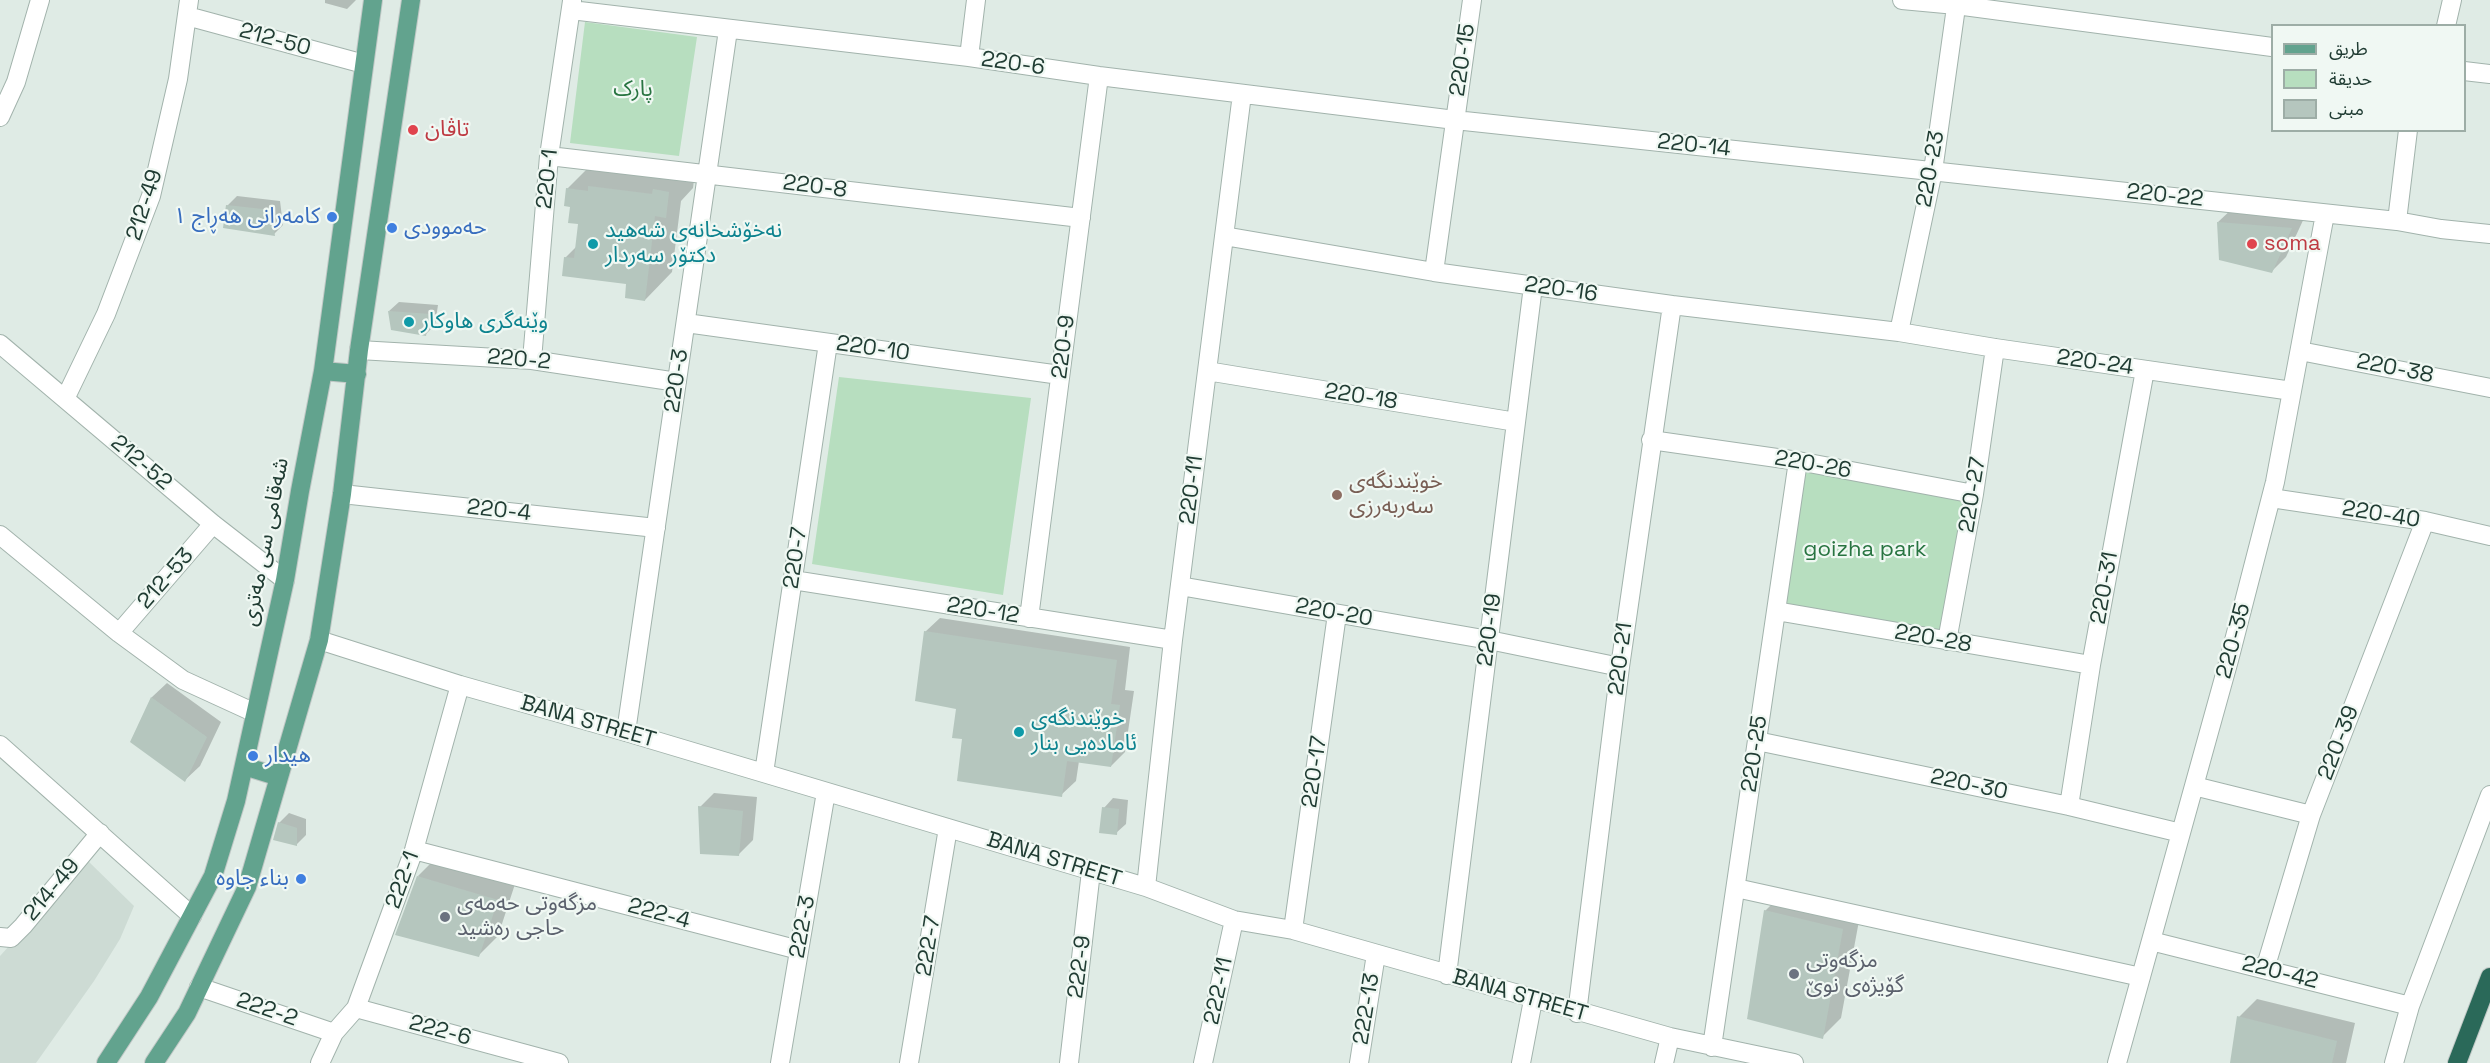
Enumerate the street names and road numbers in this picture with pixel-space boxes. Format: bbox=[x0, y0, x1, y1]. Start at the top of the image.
street label: 212-50 bbox=[236, 18, 314, 62]
street label: 220-15 bbox=[1445, 22, 1481, 98]
street label: 220-6 bbox=[979, 46, 1047, 82]
street label: 220-14 bbox=[1656, 129, 1732, 163]
street label: 220-23 bbox=[1911, 129, 1951, 209]
street label: 220-1 bbox=[532, 148, 564, 210]
street label: 212-49 bbox=[121, 166, 169, 244]
street label: 220-8 bbox=[781, 170, 849, 204]
street label: 220-22 bbox=[2125, 179, 2205, 213]
street label: 220-16 bbox=[1523, 272, 1599, 308]
street label: 220-9 bbox=[1047, 314, 1081, 380]
street label: 220-10 bbox=[835, 331, 911, 367]
street label: 220-2 bbox=[486, 344, 552, 376]
street label: 220-24 bbox=[2055, 345, 2135, 381]
street label: 220-3 bbox=[659, 348, 695, 414]
street label: 220-38 bbox=[2354, 349, 2436, 389]
street label: 220-18 bbox=[1323, 378, 1399, 416]
street label: 212-52 bbox=[105, 430, 177, 496]
street label: 220-26 bbox=[1773, 445, 1853, 485]
street label: 220-11 bbox=[1175, 454, 1209, 526]
street label: 220-27 bbox=[1954, 455, 1992, 535]
street label: شەقامی سی مەتری bbox=[237, 456, 295, 628]
street label: 220-4 bbox=[466, 495, 532, 527]
street label: 220-40 bbox=[2340, 496, 2422, 534]
street label: 220-7 bbox=[779, 526, 813, 590]
street label: 212-53 bbox=[132, 543, 200, 615]
street label: 220-31 bbox=[2086, 550, 2124, 626]
street label: 220-12 bbox=[945, 592, 1021, 630]
street label: 220-19 bbox=[1472, 592, 1508, 668]
street label: 220-20 bbox=[1293, 593, 1375, 633]
street label: 220-35 bbox=[2211, 600, 2257, 682]
street label: 220-28 bbox=[1892, 619, 1974, 659]
street label: 220-21 bbox=[1603, 621, 1639, 697]
street label: BANA STREET bbox=[517, 690, 659, 754]
street label: 220-39 bbox=[2313, 702, 2365, 784]
street label: 220-25 bbox=[1737, 714, 1773, 794]
street label: 220-17 bbox=[1297, 734, 1333, 810]
street label: 220-30 bbox=[1928, 764, 2010, 806]
street label: BANA STREET bbox=[983, 827, 1125, 893]
street label: 222-1 bbox=[381, 848, 425, 912]
street label: 214-49 bbox=[18, 853, 86, 927]
street label: 222-4 bbox=[625, 893, 693, 935]
street label: 222-3 bbox=[785, 894, 821, 960]
street label: 222-7 bbox=[911, 914, 947, 978]
street label: 222-9 bbox=[1063, 934, 1097, 1000]
street label: 220-42 bbox=[2239, 951, 2321, 995]
street label: 222-11 bbox=[1199, 955, 1239, 1027]
street label: BANA STREET bbox=[1449, 964, 1591, 1028]
street label: 222-13 bbox=[1348, 971, 1386, 1047]
street label: 222-2 bbox=[233, 987, 301, 1033]
street label: 222-6 bbox=[406, 1010, 474, 1052]

